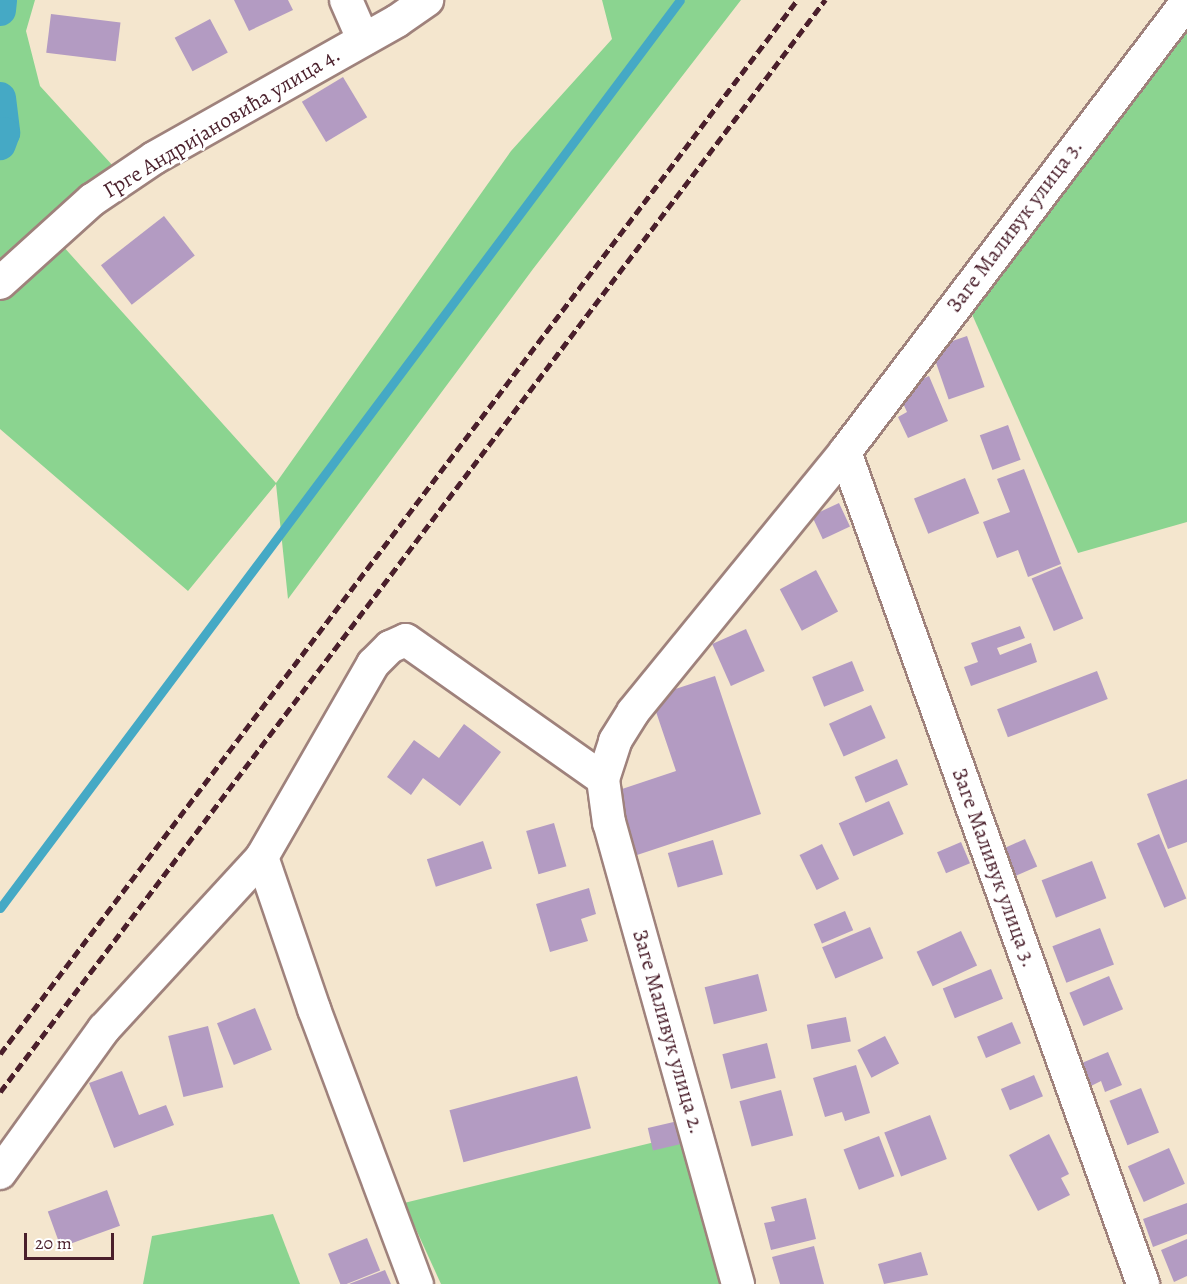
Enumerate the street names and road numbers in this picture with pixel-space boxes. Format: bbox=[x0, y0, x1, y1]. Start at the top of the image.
street label: Грге Андријановића улица 4. bbox=[99, 42, 345, 204]
street label: Заге Маливук улица 3. bbox=[941, 134, 1089, 318]
street label: Заге Маливук улица 3. bbox=[946, 765, 1042, 971]
street label: Заге Маливук улица 2. bbox=[626, 927, 710, 1137]

